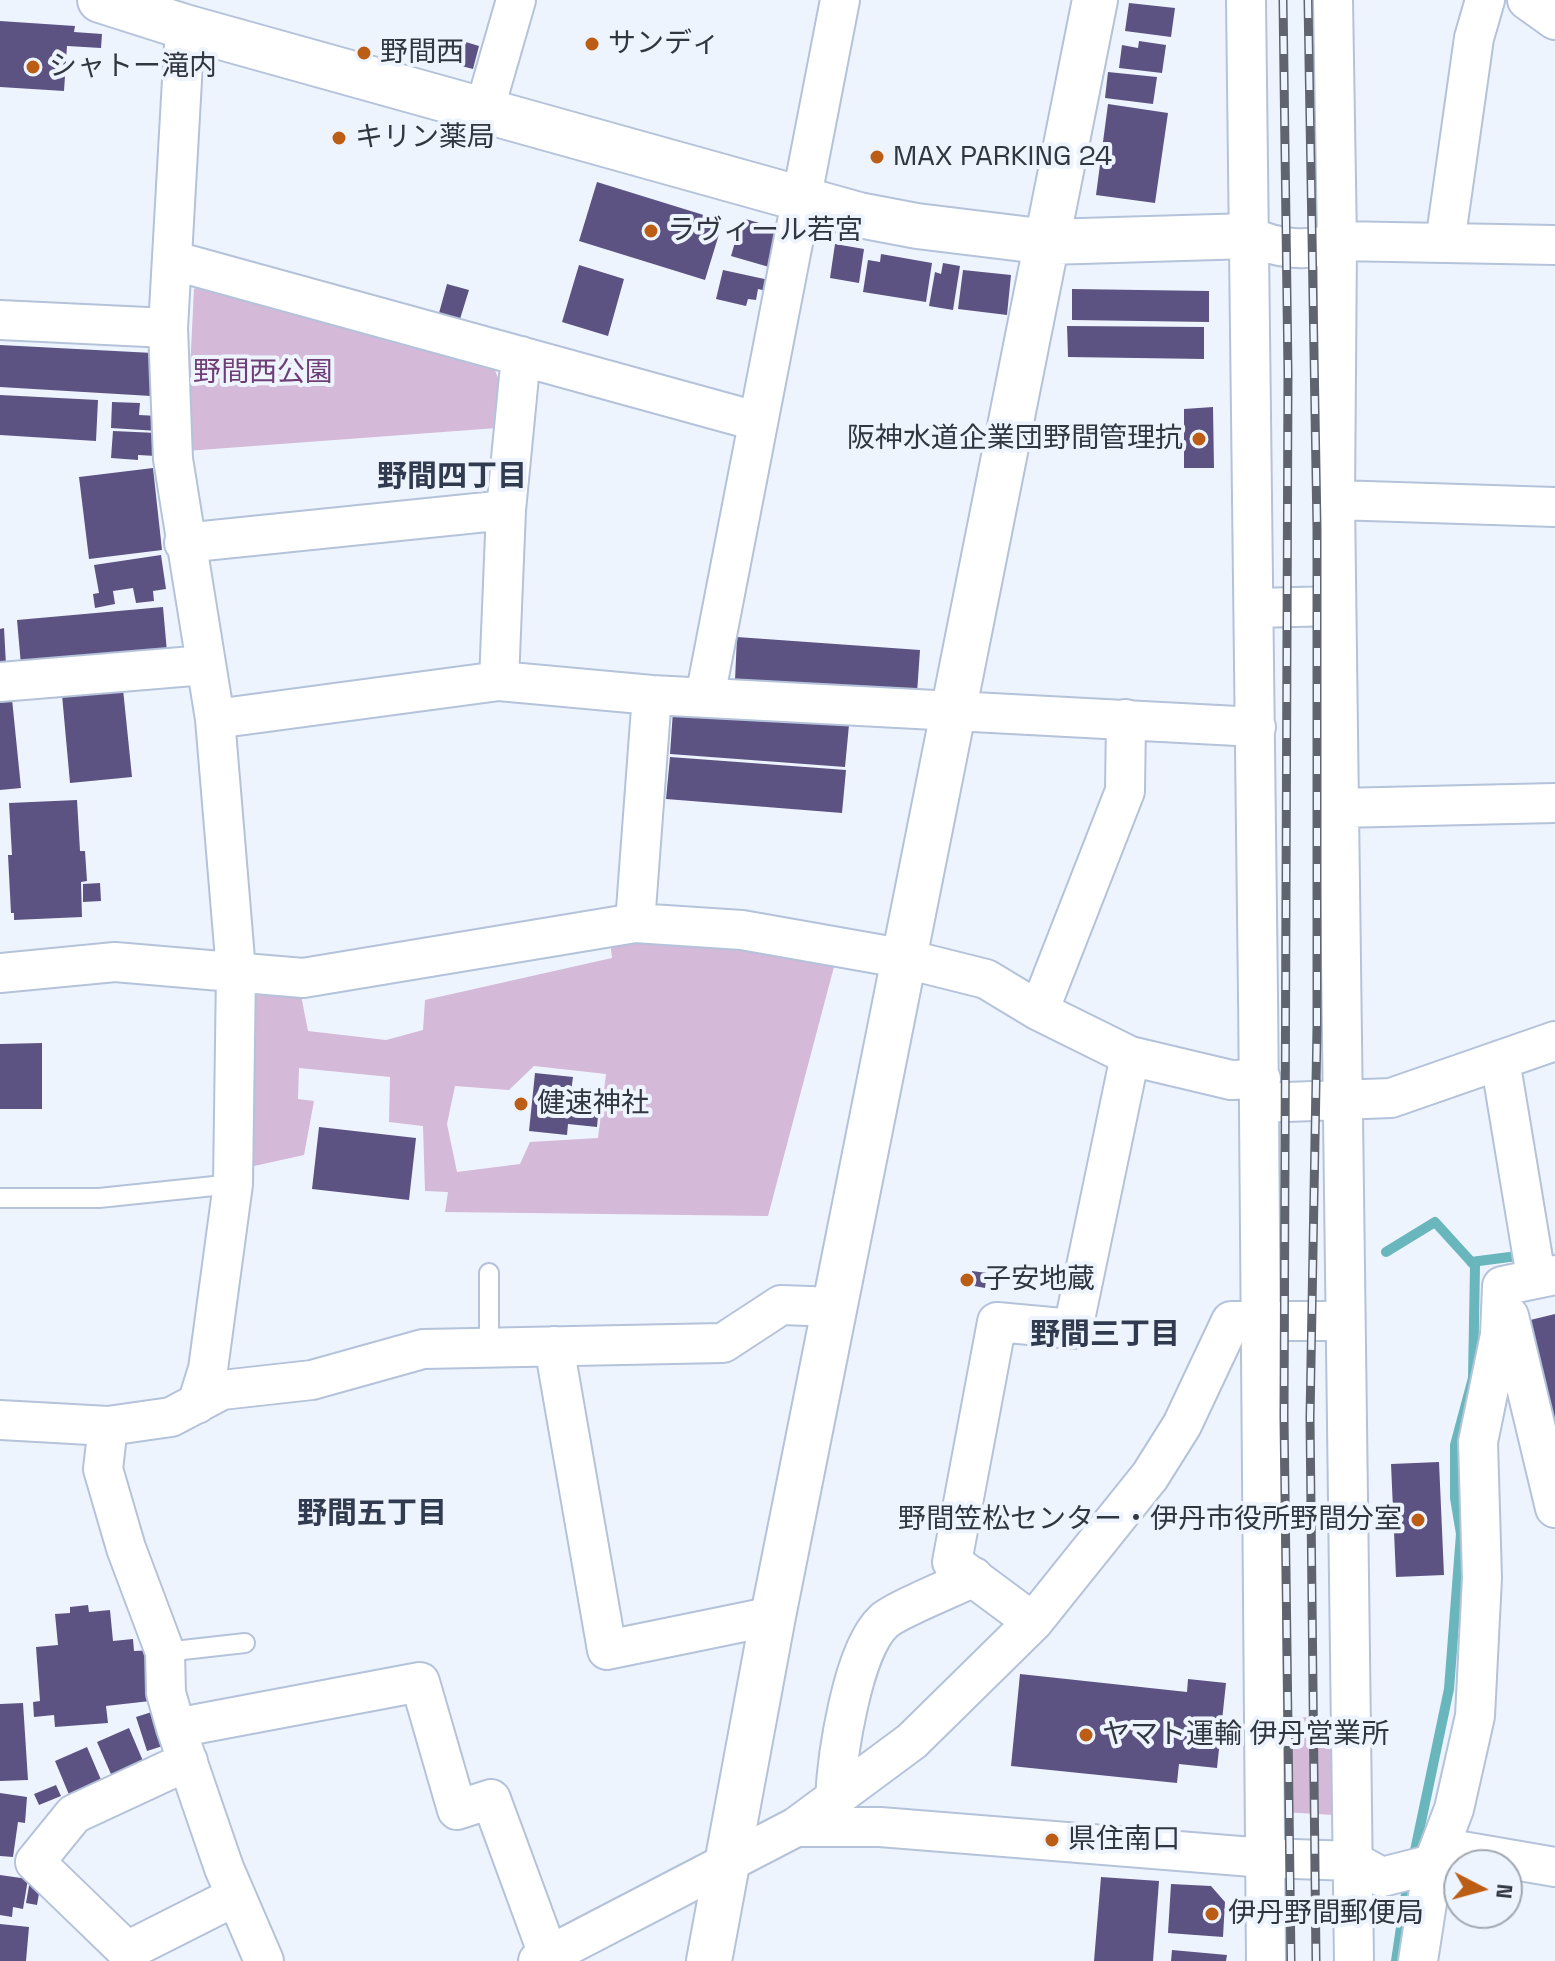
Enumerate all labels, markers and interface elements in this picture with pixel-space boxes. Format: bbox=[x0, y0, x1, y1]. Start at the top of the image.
place label: サンディ bbox=[608, 27, 720, 61]
marker: サンディ bbox=[583, 35, 601, 53]
place label: 野間西 bbox=[380, 36, 464, 70]
marker: 野間西 bbox=[355, 44, 373, 62]
place label: シャトー滝内 bbox=[49, 50, 217, 84]
marker: シャトー滝内 bbox=[24, 58, 42, 76]
place label: キリン薬局 bbox=[355, 121, 495, 155]
marker: キリン薬局 bbox=[330, 129, 348, 147]
place label: MAX PARKING 24 bbox=[893, 140, 1112, 174]
marker: MAX PARKING 24 bbox=[868, 148, 886, 166]
place label: ラヴィール若宮 bbox=[667, 214, 863, 248]
marker: ラヴィール若宮 bbox=[642, 222, 660, 240]
park label: 野間西公園 bbox=[193, 356, 333, 390]
place label: 阪神水道企業団野間管理抗 bbox=[847, 422, 1183, 456]
marker: 阪神水道企業団野間管理抗 bbox=[1190, 430, 1208, 448]
district label: 野間四丁目 bbox=[377, 460, 527, 496]
place label: 健速神社 bbox=[537, 1087, 649, 1121]
marker: 健速神社 bbox=[512, 1095, 530, 1113]
place label: 子安地蔵 bbox=[983, 1263, 1095, 1297]
marker: 子安地蔵 bbox=[958, 1271, 976, 1289]
district label: 野間三丁目 bbox=[1030, 1318, 1180, 1354]
district label: 野間五丁目 bbox=[297, 1497, 447, 1533]
place label: 野間笠松センター・伊丹市役所野間分室 bbox=[898, 1503, 1402, 1537]
marker: 野間笠松センター・伊丹市役所野間分室 bbox=[1409, 1511, 1427, 1529]
place label: ヤマト運輸 伊丹営業所 bbox=[1102, 1718, 1389, 1752]
marker: ヤマト運輸 伊丹営業所 bbox=[1077, 1726, 1095, 1744]
place label: 県住南口 bbox=[1068, 1823, 1180, 1857]
marker: 県住南口 bbox=[1043, 1831, 1061, 1849]
north arrow bbox=[1443, 1849, 1523, 1929]
text: N bbox=[1490, 1883, 1520, 1900]
place label: 伊丹野間郵便局 bbox=[1228, 1897, 1424, 1931]
marker: 伊丹野間郵便局 bbox=[1203, 1905, 1221, 1923]

